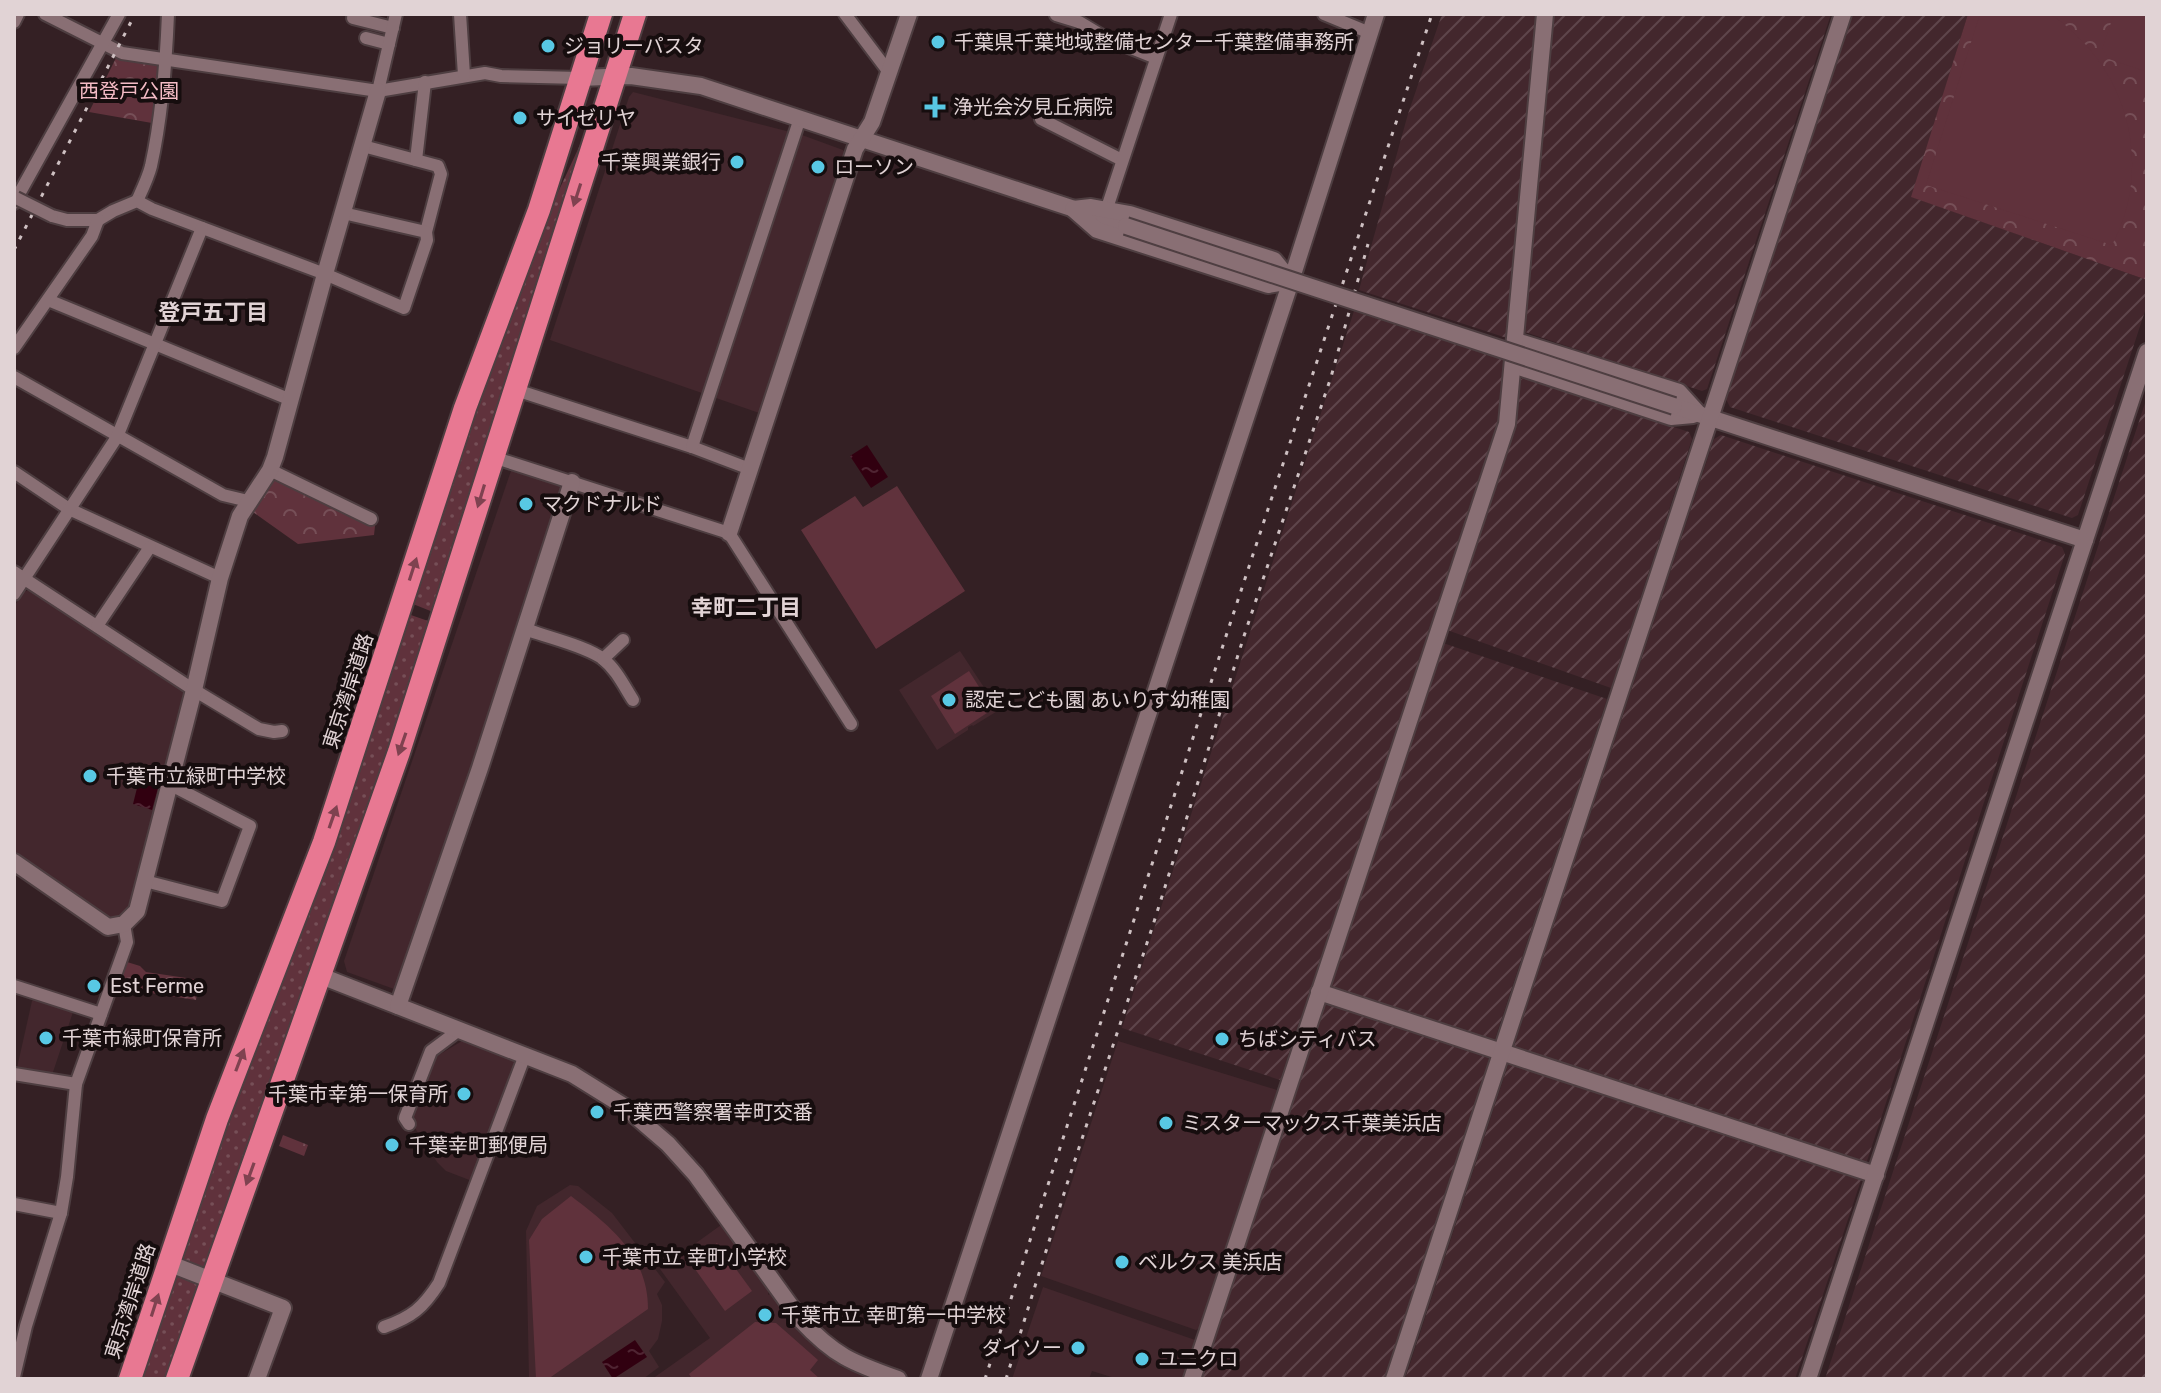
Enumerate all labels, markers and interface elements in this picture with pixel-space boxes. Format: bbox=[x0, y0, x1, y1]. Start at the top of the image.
place label: 千葉県千葉地域整備センター千葉整備事務所 bbox=[954, 30, 1354, 54]
marker: 千葉県千葉地域整備センター千葉整備事務所 bbox=[929, 33, 947, 51]
place label: ジョリーパスタ bbox=[564, 34, 704, 58]
marker: ジョリーパスタ bbox=[539, 37, 557, 55]
park label: 西登戸公園 bbox=[79, 79, 179, 103]
place label: 浄光会汐見丘病院 bbox=[953, 95, 1113, 119]
marker: 浄光会汐見丘病院 bbox=[924, 96, 946, 118]
place label: サイゼリヤ bbox=[536, 106, 636, 130]
marker: サイゼリヤ bbox=[511, 109, 529, 127]
place label: 千葉興業銀行 bbox=[601, 150, 721, 174]
marker: 千葉興業銀行 bbox=[728, 153, 746, 171]
place label: ローソン bbox=[834, 155, 914, 179]
marker: ローソン bbox=[809, 158, 827, 176]
one-way arrow bbox=[571, 183, 583, 207]
district label: 登戸五丁目 bbox=[158, 299, 268, 326]
one-way arrow bbox=[474, 484, 487, 508]
place label: マクドナルド bbox=[542, 492, 662, 516]
marker: マクドナルド bbox=[517, 495, 535, 513]
one-way arrow bbox=[407, 557, 419, 581]
district label: 幸町二丁目 bbox=[691, 594, 801, 621]
street label: 東京湾岸道路 bbox=[318, 630, 378, 752]
place label: 認定こども園 あいりす幼稚園 bbox=[965, 688, 1230, 712]
marker: 認定こども園 あいりす幼稚園 bbox=[940, 691, 958, 709]
one-way arrow bbox=[395, 732, 407, 756]
place label: 千葉市立緑町中学校 bbox=[106, 764, 286, 788]
marker: 千葉市立緑町中学校 bbox=[81, 767, 99, 785]
one-way arrow bbox=[327, 804, 339, 828]
place label: Est Ferme bbox=[110, 974, 204, 998]
marker: Est Ferme bbox=[85, 977, 103, 995]
place label: 千葉市緑町保育所 bbox=[62, 1026, 222, 1050]
place label: ちばシティバス bbox=[1238, 1027, 1377, 1051]
marker: 千葉市緑町保育所 bbox=[37, 1029, 55, 1047]
marker: ちばシティバス bbox=[1213, 1030, 1231, 1048]
one-way arrow bbox=[234, 1048, 247, 1072]
place label: 千葉市幸第一保育所 bbox=[268, 1082, 448, 1106]
marker: 千葉市幸第一保育所 bbox=[455, 1085, 473, 1103]
place label: 千葉西警察署幸町交番 bbox=[613, 1100, 813, 1124]
marker: 千葉西警察署幸町交番 bbox=[588, 1103, 606, 1121]
place label: ミスターマックス千葉美浜店 bbox=[1182, 1111, 1441, 1135]
marker: ミスターマックス千葉美浜店 bbox=[1157, 1114, 1175, 1132]
place label: 千葉幸町郵便局 bbox=[408, 1133, 548, 1157]
marker: 千葉幸町郵便局 bbox=[383, 1136, 401, 1154]
one-way arrow bbox=[243, 1162, 256, 1186]
street label: 東京湾岸道路 bbox=[100, 1240, 160, 1362]
place label: 千葉市立 幸町小学校 bbox=[602, 1245, 787, 1269]
marker: 千葉市立 幸町小学校 bbox=[577, 1248, 595, 1266]
place label: ベルクス 美浜店 bbox=[1138, 1250, 1282, 1274]
marker: ベルクス 美浜店 bbox=[1113, 1253, 1131, 1271]
one-way arrow bbox=[149, 1293, 162, 1317]
place label: 千葉市立 幸町第一中学校 bbox=[781, 1303, 1006, 1327]
marker: 千葉市立 幸町第一中学校 bbox=[756, 1306, 774, 1324]
place label: ダイソー bbox=[982, 1336, 1062, 1360]
marker: ダイソー bbox=[1069, 1339, 1087, 1357]
place label: ユニクロ bbox=[1158, 1347, 1238, 1371]
marker: ユニクロ bbox=[1133, 1350, 1151, 1368]

